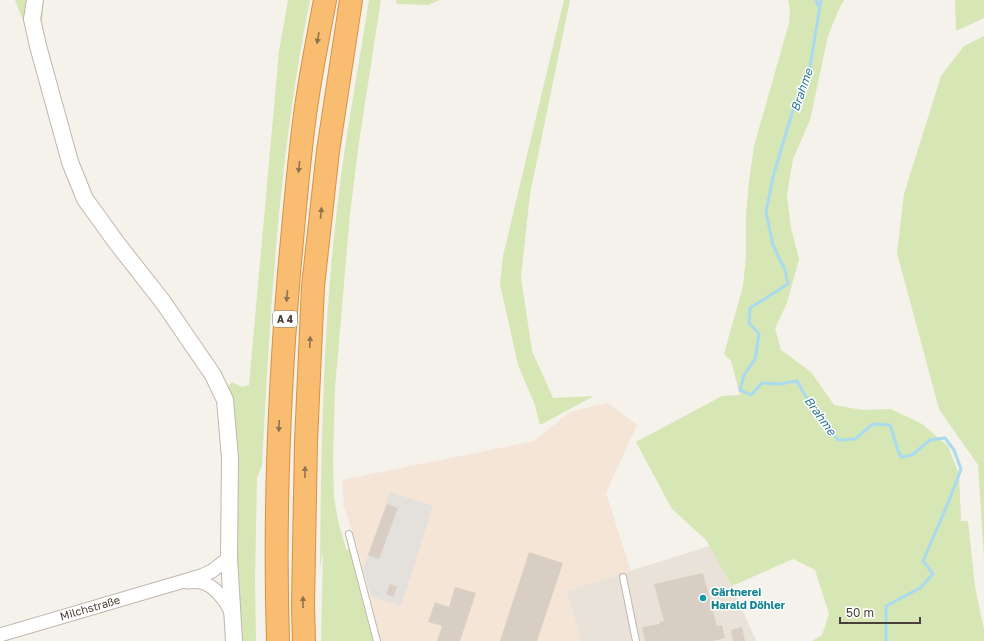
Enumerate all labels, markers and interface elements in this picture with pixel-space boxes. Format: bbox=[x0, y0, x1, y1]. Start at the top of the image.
one-way arrow bbox=[315, 32, 321, 45]
water label: Brahme bbox=[787, 65, 816, 113]
one-way arrow bbox=[296, 161, 303, 173]
one-way arrow bbox=[318, 207, 324, 219]
one-way arrow bbox=[284, 290, 290, 302]
road number: A 4 bbox=[273, 311, 297, 327]
one-way arrow bbox=[307, 336, 314, 348]
water label: Brahme bbox=[801, 393, 840, 439]
one-way arrow bbox=[276, 420, 283, 432]
one-way arrow bbox=[302, 465, 308, 478]
place label: Gärtnerei Harald Döhler bbox=[711, 585, 786, 611]
street label: Milchstraße bbox=[58, 593, 121, 622]
marker: Gärtnerei Harald Döhler bbox=[698, 593, 708, 603]
one-way arrow bbox=[300, 595, 306, 608]
scale bar bbox=[840, 599, 920, 625]
text: 50 m bbox=[846, 605, 874, 620]

